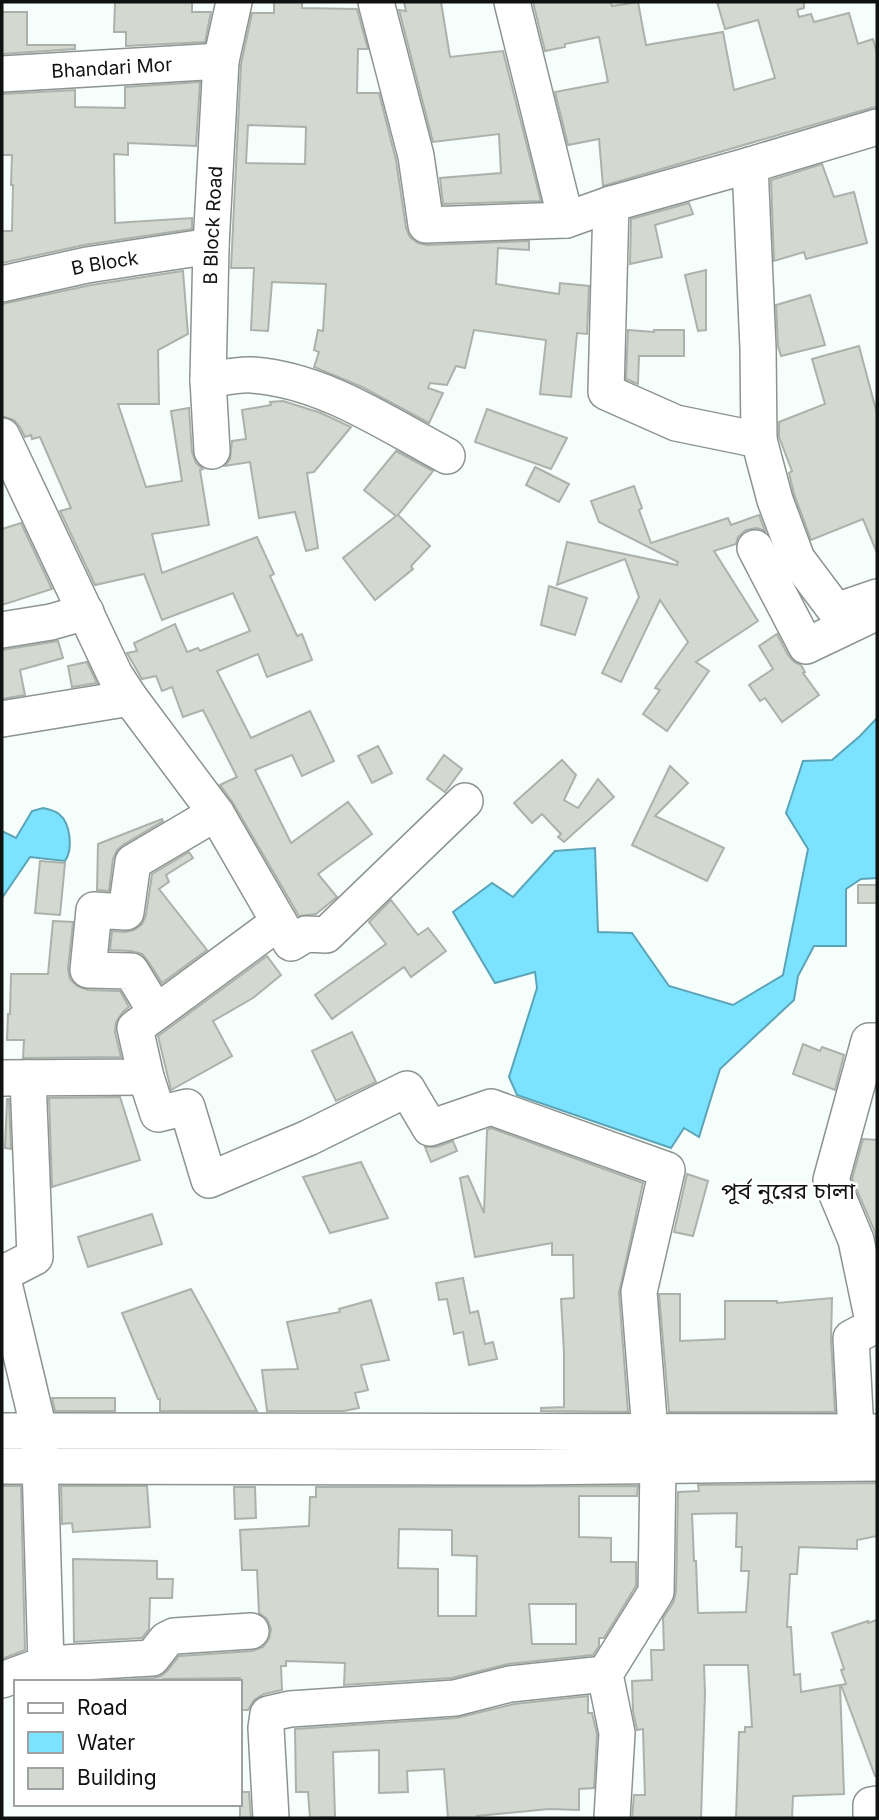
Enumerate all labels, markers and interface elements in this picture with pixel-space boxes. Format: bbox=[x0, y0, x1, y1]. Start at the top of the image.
street label: Bhandari Mor bbox=[51, 53, 173, 83]
street label: B Block Road bbox=[199, 165, 227, 285]
street label: B Block bbox=[69, 246, 140, 280]
district label: পূর্ব নুরের চালা bbox=[721, 1177, 856, 1205]
legend bbox=[14, 1680, 242, 1806]
text: Road bbox=[77, 1695, 128, 1720]
text: Water bbox=[77, 1730, 135, 1755]
text: Building bbox=[77, 1765, 157, 1790]

